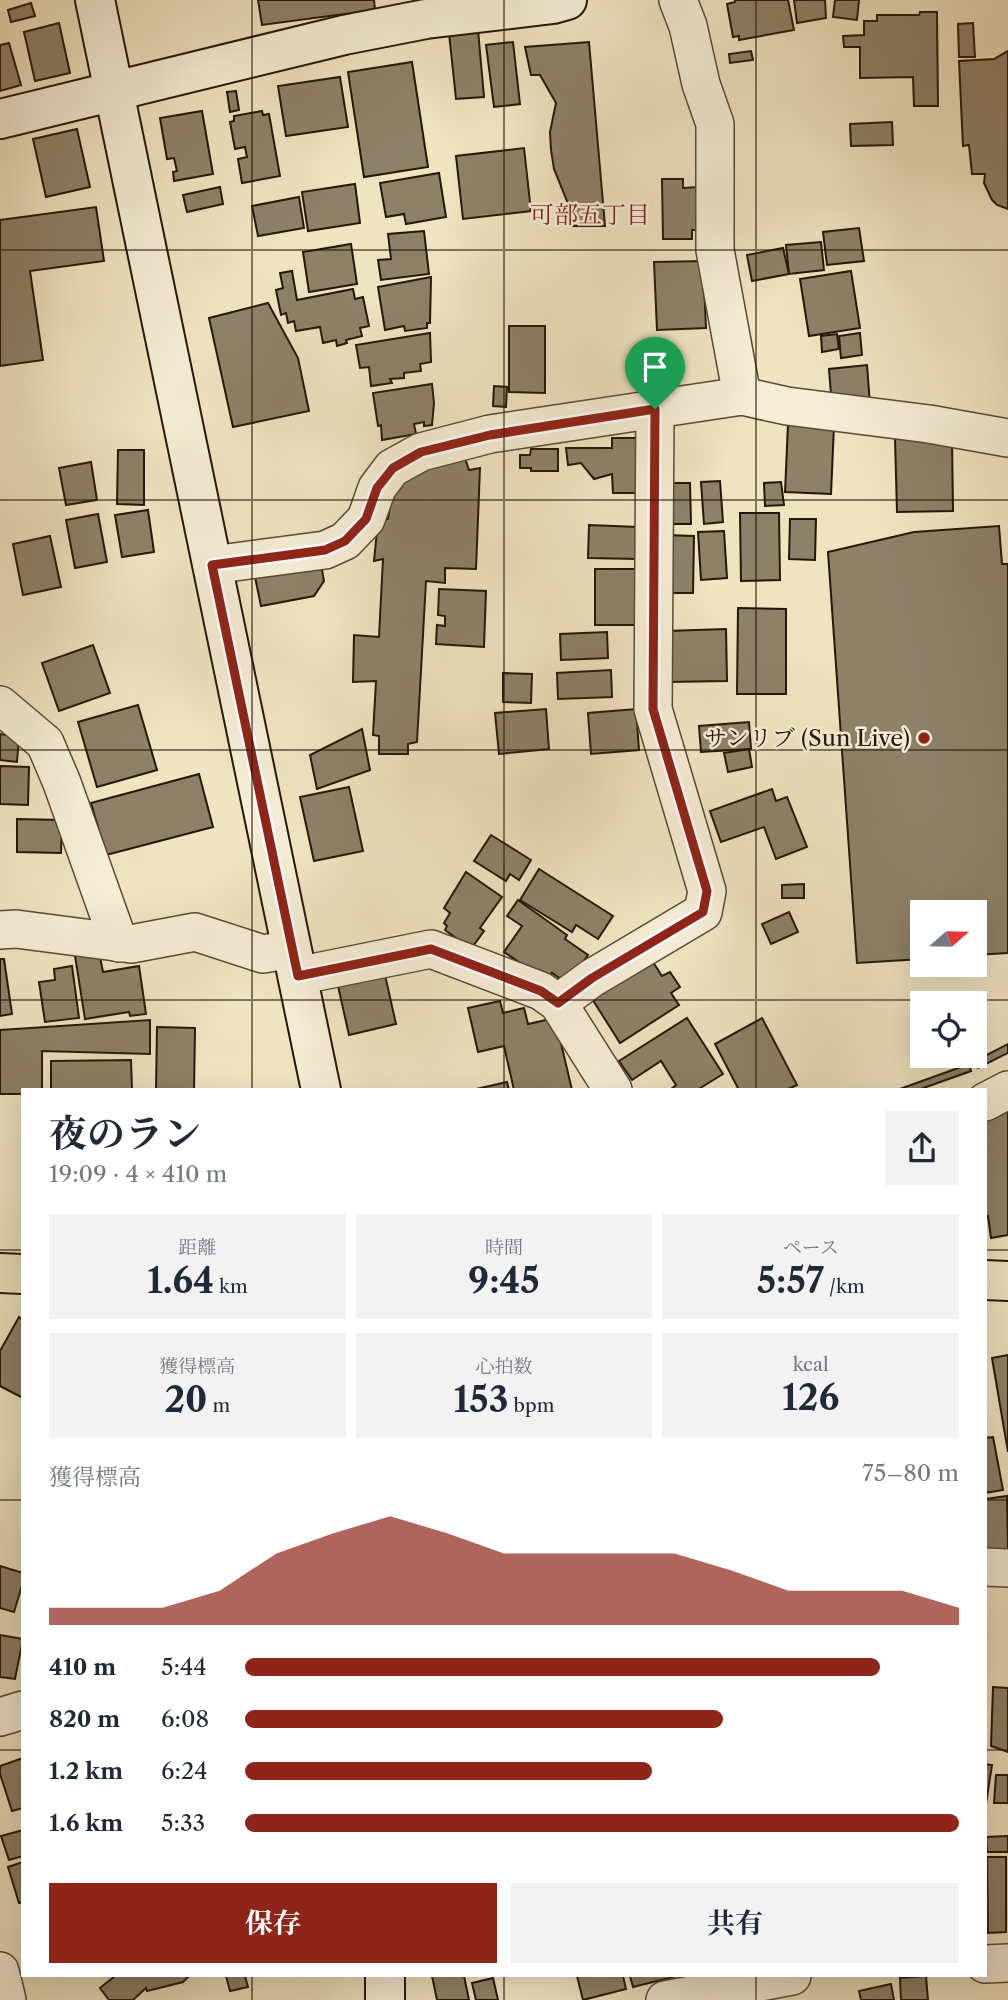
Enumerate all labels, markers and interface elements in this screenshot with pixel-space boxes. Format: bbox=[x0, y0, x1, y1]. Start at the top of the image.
district label: 可部五丁目 bbox=[530, 200, 650, 229]
pin bbox=[625, 337, 685, 409]
icon: arrive bbox=[636, 348, 674, 386]
place label: サンリブ (Sun Live) bbox=[704, 724, 910, 752]
marker: サンリブ (Sun Live) bbox=[916, 730, 932, 746]
north arrow bbox=[910, 900, 987, 976]
map controls bbox=[910, 900, 987, 1068]
button: locate bbox=[910, 991, 987, 1068]
text: 夜のラン bbox=[49, 1110, 201, 1157]
button: share bbox=[885, 1111, 959, 1185]
text: 19:09 · 4 × 410 m bbox=[49, 1160, 227, 1188]
text: 距離 bbox=[178, 1236, 216, 1259]
text: 時間 bbox=[485, 1236, 523, 1259]
text: ペース bbox=[783, 1236, 839, 1259]
text: 1.64 bbox=[147, 1259, 214, 1302]
text: 9:45 bbox=[468, 1259, 540, 1302]
text: 5:57 bbox=[757, 1259, 824, 1302]
text: km bbox=[214, 1275, 248, 1298]
text: /km bbox=[824, 1275, 865, 1298]
text: kcal bbox=[793, 1353, 829, 1376]
text: 獲得標高 bbox=[159, 1355, 235, 1378]
text: 心拍数 bbox=[475, 1355, 533, 1378]
text: 126 bbox=[782, 1376, 839, 1419]
text: 20 bbox=[164, 1378, 207, 1421]
text: 153 bbox=[454, 1378, 508, 1421]
text: m bbox=[207, 1394, 230, 1417]
text: bpm bbox=[508, 1394, 554, 1417]
text: 75–80 m bbox=[862, 1459, 959, 1487]
text: 獲得標高 bbox=[49, 1463, 141, 1491]
text: 410 m bbox=[49, 1653, 116, 1681]
text: 5:44 bbox=[161, 1653, 207, 1681]
text: 820 m bbox=[49, 1705, 120, 1733]
text: 6:08 bbox=[161, 1705, 209, 1733]
text: 1.2 km bbox=[49, 1757, 123, 1785]
text: 6:24 bbox=[161, 1757, 207, 1785]
text: 1.6 km bbox=[49, 1809, 123, 1837]
text: 5:33 bbox=[161, 1809, 205, 1837]
button: 保存 bbox=[49, 1883, 497, 1963]
button: 共有 bbox=[511, 1883, 959, 1963]

